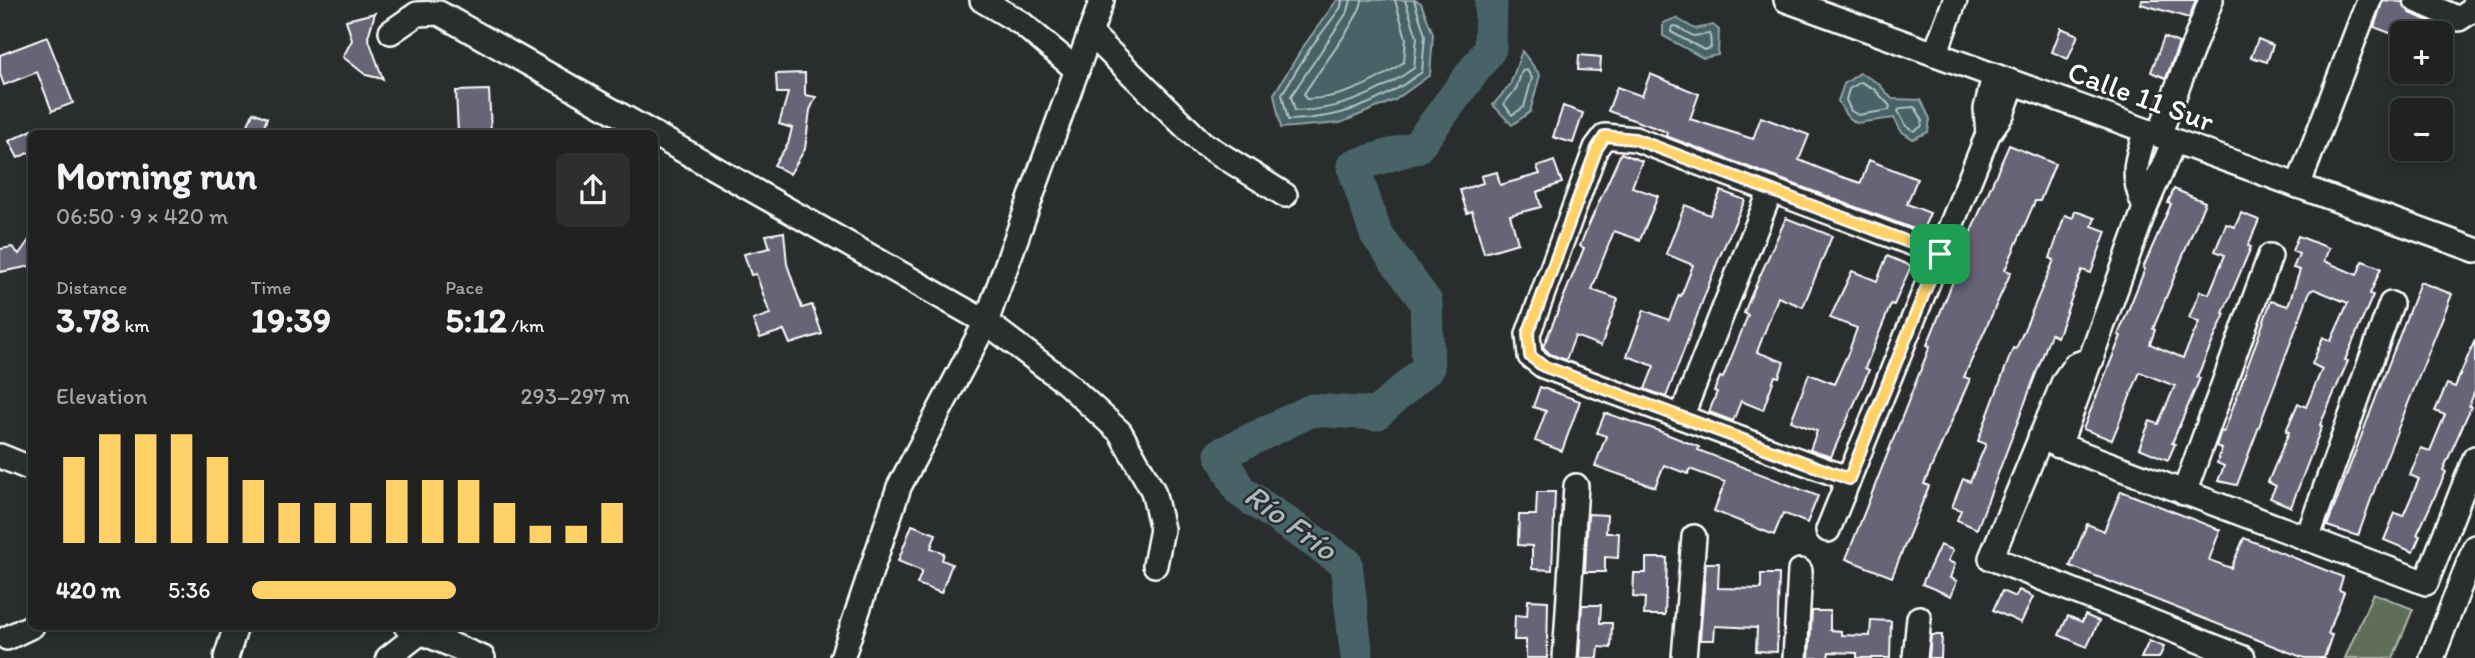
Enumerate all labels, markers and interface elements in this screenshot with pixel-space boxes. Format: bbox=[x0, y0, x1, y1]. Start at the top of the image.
map controls bbox=[2390, 21, 2453, 161]
button: + bbox=[2390, 21, 2453, 84]
street label: Calle 11 Sur bbox=[2063, 52, 2219, 140]
button: − bbox=[2390, 98, 2453, 161]
text: Morning run bbox=[56, 153, 257, 199]
button: share bbox=[556, 153, 630, 227]
text: 06:50 · 9 × 420 m bbox=[56, 202, 228, 230]
pin bbox=[1910, 224, 1970, 284]
icon: arrive bbox=[1921, 235, 1959, 273]
text: Distance bbox=[56, 276, 127, 299]
text: Time bbox=[251, 276, 291, 299]
text: Pace bbox=[445, 276, 483, 299]
text: 3.78 bbox=[56, 299, 120, 341]
text: 19:39 bbox=[251, 299, 331, 341]
text: 5:12 bbox=[445, 299, 507, 341]
text: km bbox=[120, 314, 150, 337]
text: /km bbox=[507, 314, 544, 337]
text: Elevation bbox=[56, 382, 147, 410]
text: 293–297 m bbox=[520, 382, 630, 410]
water label: Río Frío bbox=[1237, 476, 1346, 569]
text: 420 m bbox=[56, 576, 121, 604]
text: 5:36 bbox=[168, 576, 210, 604]

